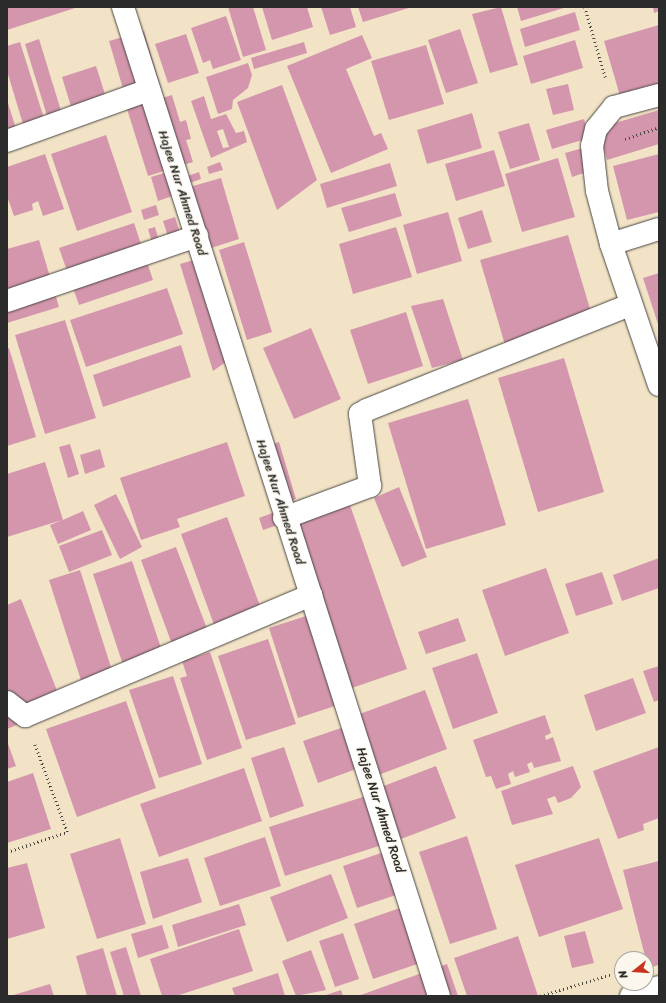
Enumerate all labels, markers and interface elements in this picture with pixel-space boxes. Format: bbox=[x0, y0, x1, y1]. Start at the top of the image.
street label: Hajee Nur Ahmed Road bbox=[154, 128, 210, 258]
street label: Hajee Nur Ahmed Road bbox=[252, 437, 308, 567]
street label: Hajee Nur Ahmed Road bbox=[352, 745, 408, 875]
north arrow bbox=[614, 951, 654, 991]
text: N bbox=[613, 968, 633, 981]

